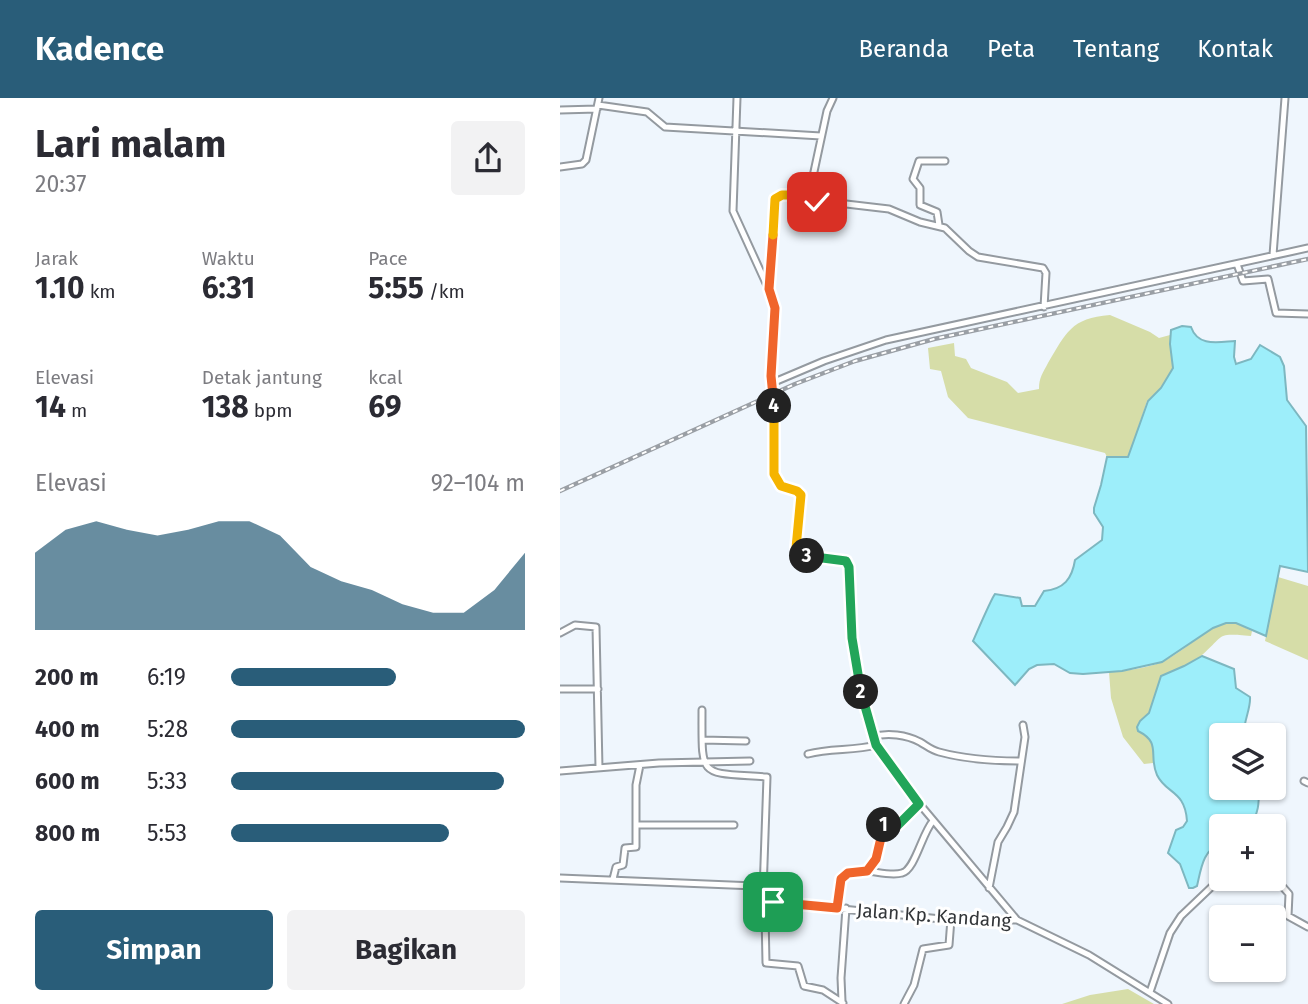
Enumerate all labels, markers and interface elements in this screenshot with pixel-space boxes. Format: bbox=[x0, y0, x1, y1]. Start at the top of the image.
text: Kadence bbox=[35, 29, 164, 69]
text: Beranda bbox=[858, 35, 949, 63]
text: Peta bbox=[987, 35, 1035, 63]
text: Tentang bbox=[1073, 35, 1159, 63]
text: Kontak bbox=[1197, 35, 1273, 63]
text: Lari malam bbox=[35, 121, 226, 167]
button: share bbox=[451, 121, 525, 195]
text: 20:37 bbox=[35, 170, 87, 198]
pin bbox=[787, 172, 847, 232]
icon: check bbox=[798, 183, 836, 221]
text: Jarak bbox=[35, 247, 78, 270]
text: Waktu bbox=[202, 247, 255, 270]
text: Pace bbox=[368, 247, 408, 270]
text: 1.10 bbox=[35, 270, 85, 306]
text: 6:31 bbox=[202, 270, 255, 306]
text: 5:55 bbox=[368, 270, 424, 306]
text: km bbox=[85, 280, 116, 303]
text: /km bbox=[424, 280, 465, 303]
text: Elevasi bbox=[35, 366, 94, 389]
text: Detak jantung bbox=[202, 366, 322, 389]
text: kcal bbox=[368, 366, 403, 389]
pin: 4 bbox=[756, 388, 792, 424]
text: 14 bbox=[35, 389, 66, 425]
text: 138 bbox=[202, 389, 249, 425]
text: 69 bbox=[368, 389, 402, 425]
text: 4 bbox=[768, 394, 779, 417]
text: m bbox=[66, 399, 87, 422]
text: bpm bbox=[249, 399, 293, 422]
text: Elevasi bbox=[35, 469, 107, 497]
text: 92–104 m bbox=[431, 469, 525, 497]
pin: 3 bbox=[790, 538, 824, 574]
text: 3 bbox=[802, 544, 811, 567]
text: 200 m bbox=[35, 663, 99, 691]
text: 6:19 bbox=[147, 663, 186, 691]
pin: 2 bbox=[844, 674, 878, 710]
text: 2 bbox=[856, 680, 865, 703]
text: 400 m bbox=[35, 715, 100, 743]
text: 5:28 bbox=[147, 715, 188, 743]
map controls bbox=[1209, 723, 1286, 982]
button: layers bbox=[1209, 723, 1286, 800]
text: 600 m bbox=[35, 767, 100, 795]
text: 5:33 bbox=[147, 767, 187, 795]
pin: 1 bbox=[866, 808, 902, 842]
text: 1 bbox=[879, 813, 888, 836]
button: + bbox=[1209, 814, 1286, 891]
text: 800 m bbox=[35, 819, 100, 847]
text: 5:53 bbox=[147, 819, 187, 847]
pin bbox=[743, 872, 803, 932]
icon: arrive bbox=[754, 883, 792, 921]
street label: Jalan Kp. Kandang bbox=[856, 899, 1012, 932]
button: − bbox=[1209, 905, 1286, 982]
button: Simpan bbox=[35, 910, 273, 990]
button: Bagikan bbox=[287, 910, 525, 990]

